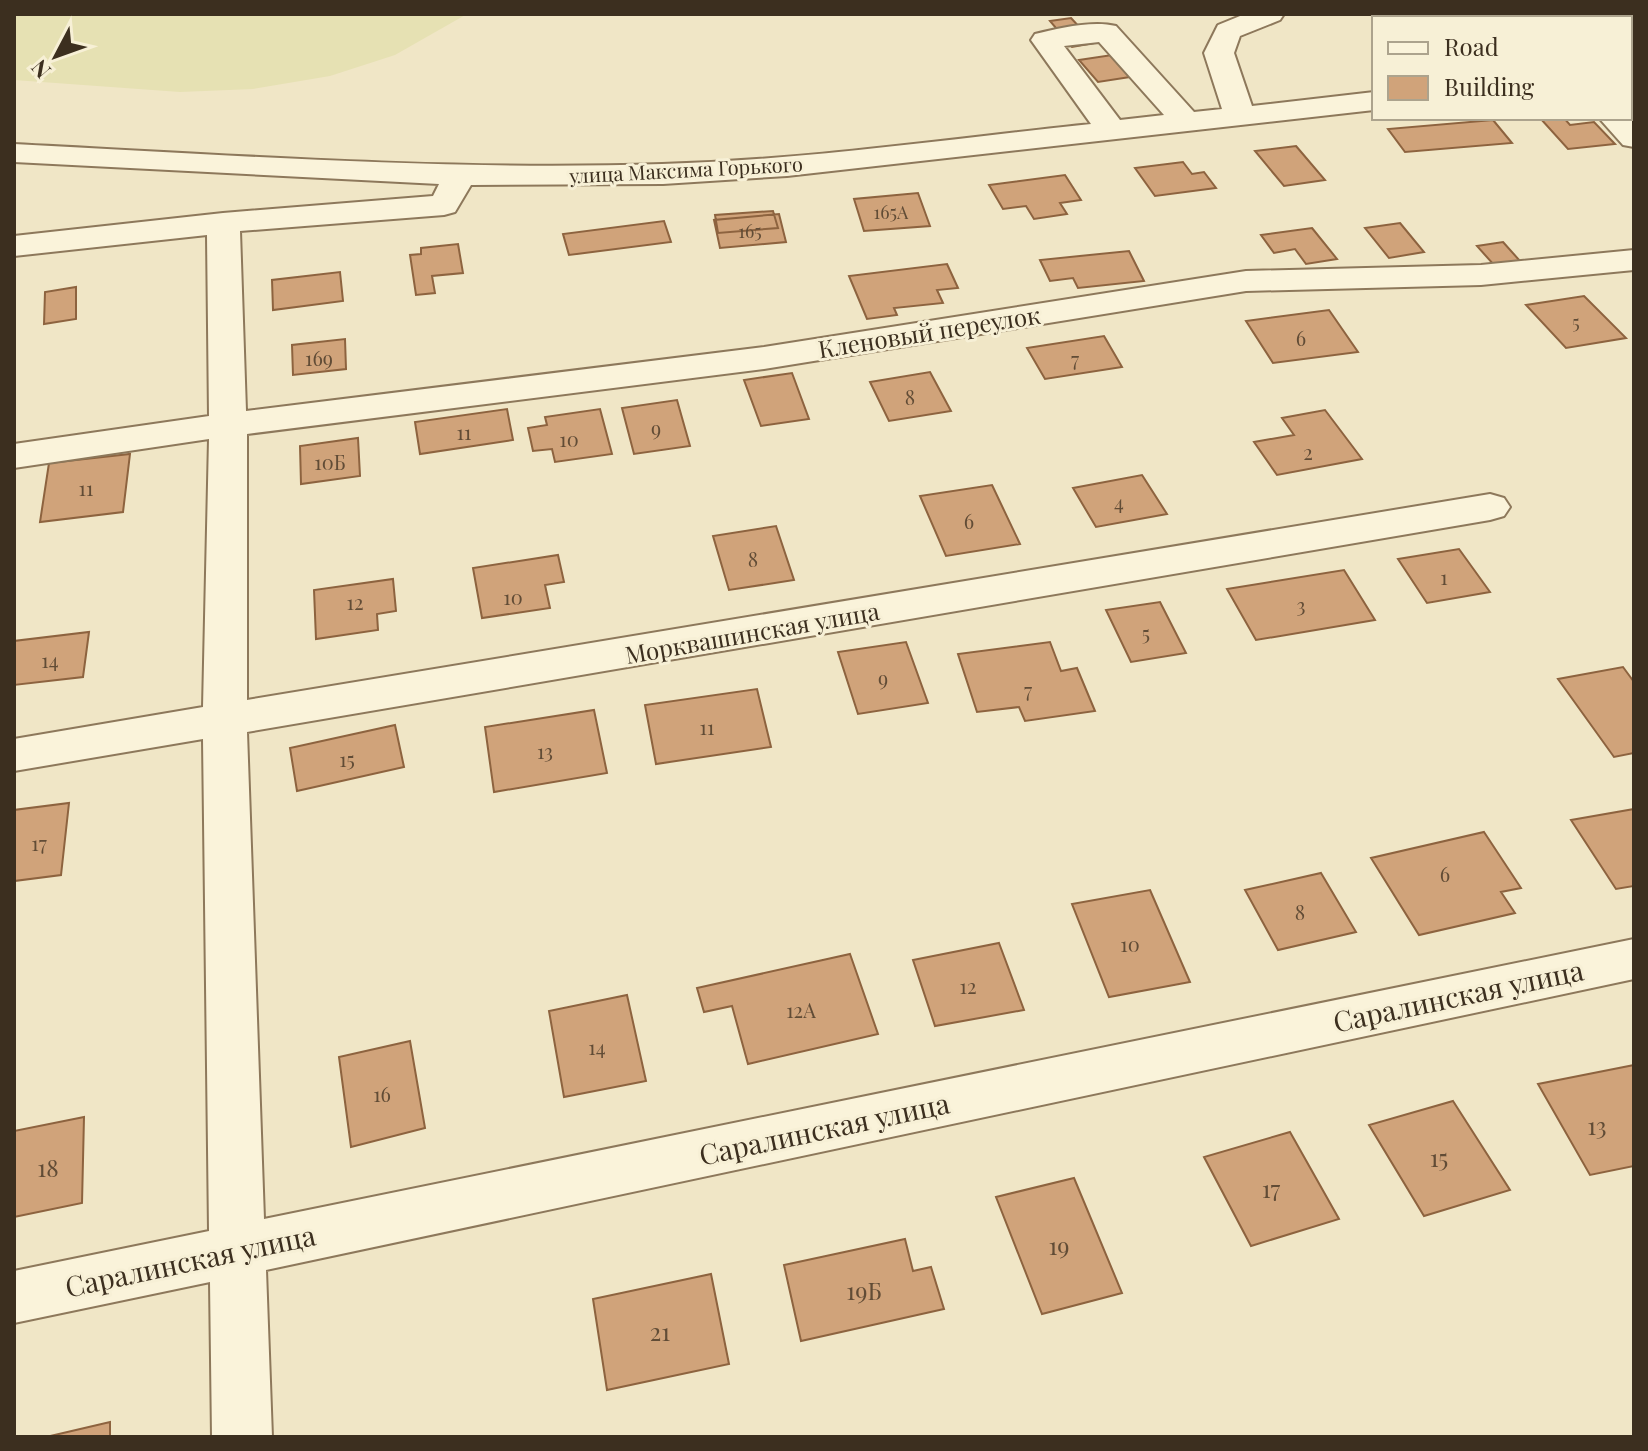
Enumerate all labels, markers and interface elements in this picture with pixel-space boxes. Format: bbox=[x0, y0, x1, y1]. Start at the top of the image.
north arrow bbox=[16, 16, 96, 96]
legend bbox=[1372, 16, 1632, 120]
text: Road bbox=[1444, 30, 1499, 62]
text: N bbox=[24, 54, 57, 86]
text: Building bbox=[1444, 70, 1535, 102]
street label: улица Максима Горького bbox=[568, 149, 803, 189]
house number: 165А bbox=[874, 200, 909, 224]
house number: 165 bbox=[738, 219, 762, 243]
street label: Кленовый переулок bbox=[816, 298, 1043, 364]
house number: 5 bbox=[1572, 310, 1580, 334]
house number: 6 bbox=[1296, 324, 1306, 351]
house number: 169 bbox=[305, 344, 333, 371]
house number: 7 bbox=[1071, 345, 1079, 372]
house number: 8 bbox=[905, 383, 915, 410]
house number: 9 bbox=[651, 414, 661, 441]
house number: 11 bbox=[457, 418, 471, 445]
house number: 10 bbox=[559, 425, 579, 452]
house number: 2 bbox=[1303, 438, 1313, 465]
house number: 10Б bbox=[314, 448, 346, 475]
house number: 11 bbox=[79, 474, 93, 501]
house number: 4 bbox=[1114, 488, 1124, 515]
house number: 6 bbox=[964, 507, 974, 534]
house number: 8 bbox=[748, 545, 758, 572]
house number: 1 bbox=[1440, 563, 1448, 590]
house number: 10 bbox=[503, 583, 523, 610]
house number: 12 bbox=[347, 588, 363, 615]
house number: 3 bbox=[1296, 591, 1306, 618]
street label: Морквашинская улица bbox=[623, 594, 882, 670]
house number: 5 bbox=[1142, 619, 1150, 646]
house number: 14 bbox=[41, 646, 59, 673]
house number: 9 bbox=[878, 664, 888, 691]
house number: 7 bbox=[1024, 676, 1032, 703]
house number: 11 bbox=[700, 713, 714, 740]
house number: 13 bbox=[537, 737, 553, 764]
house number: 15 bbox=[339, 745, 355, 772]
house number: 17 bbox=[31, 829, 47, 856]
house number: 6 bbox=[1440, 860, 1450, 887]
house number: 8 bbox=[1295, 898, 1305, 925]
house number: 10 bbox=[1120, 930, 1140, 957]
street label: Саралинская улица bbox=[1329, 950, 1587, 1040]
house number: 12 bbox=[960, 972, 976, 999]
house number: 12А bbox=[786, 996, 816, 1023]
house number: 14 bbox=[588, 1033, 606, 1060]
house number: 16 bbox=[373, 1080, 391, 1107]
street label: Саралинская улица bbox=[695, 1083, 953, 1173]
house number: 13 bbox=[1587, 1109, 1607, 1141]
house number: 15 bbox=[1430, 1141, 1448, 1173]
house number: 18 bbox=[37, 1151, 59, 1183]
house number: 17 bbox=[1262, 1172, 1281, 1204]
street label: Саралинская улица bbox=[61, 1215, 319, 1305]
house number: 19 bbox=[1048, 1229, 1070, 1261]
house number: 19Б bbox=[846, 1274, 882, 1306]
house number: 21 bbox=[650, 1315, 670, 1347]

